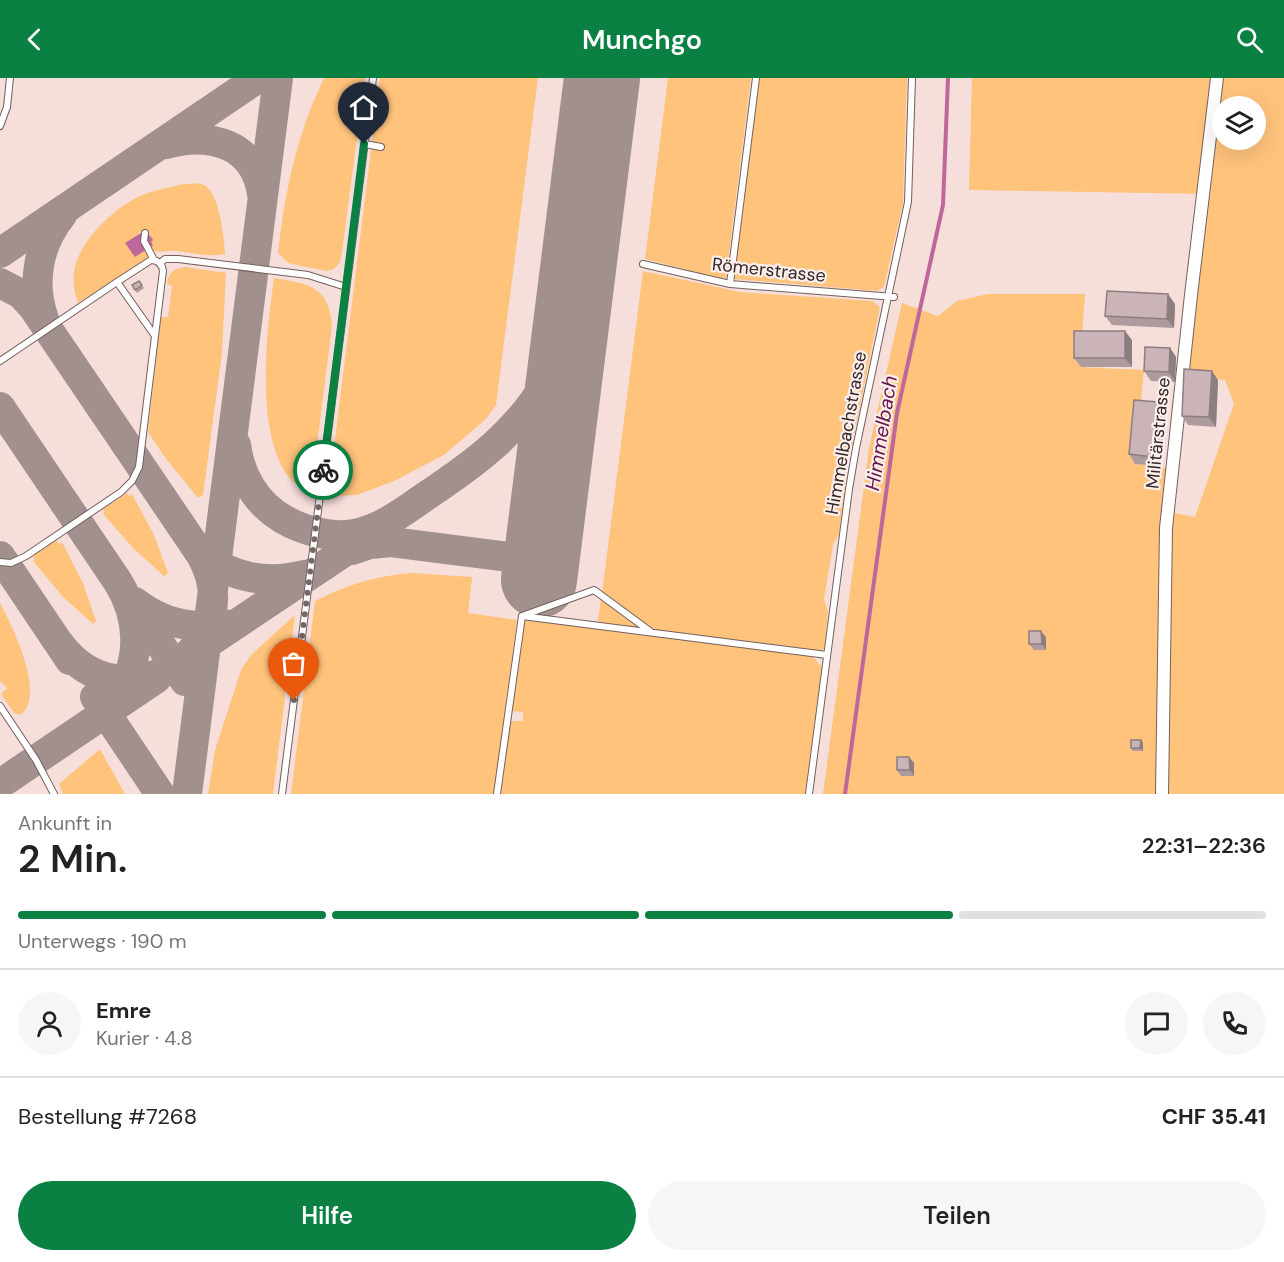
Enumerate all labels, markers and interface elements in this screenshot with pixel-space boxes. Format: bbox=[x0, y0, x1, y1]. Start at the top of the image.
text: Munchgo bbox=[582, 22, 702, 57]
icon: back bbox=[18, 23, 51, 56]
icon: search bbox=[1233, 23, 1266, 56]
pin bbox=[338, 82, 389, 144]
icon: home bbox=[347, 91, 380, 124]
map controls bbox=[1212, 96, 1266, 150]
button: layers bbox=[1212, 96, 1266, 150]
street label: Römerstrasse bbox=[711, 252, 827, 288]
street label: Himmelbachstrasse bbox=[820, 350, 872, 516]
water label: Himmelbach bbox=[859, 374, 903, 492]
street label: Militärstrasse bbox=[1140, 376, 1176, 490]
courier bbox=[293, 440, 353, 500]
icon: bike bbox=[307, 454, 340, 487]
pin bbox=[268, 638, 319, 700]
icon: bag bbox=[277, 647, 310, 680]
text: Ankunft in bbox=[18, 810, 112, 836]
text: 22:31–22:36 bbox=[1142, 831, 1266, 860]
text: 2 Min. bbox=[18, 833, 127, 884]
text: Unterwegs · 190 m bbox=[18, 928, 187, 954]
button: person bbox=[18, 992, 81, 1055]
button: chat bbox=[1125, 992, 1188, 1055]
button: phone bbox=[1203, 992, 1266, 1055]
text: Emre bbox=[96, 996, 152, 1025]
text: Kurier · 4.8 bbox=[96, 1025, 193, 1051]
text: Bestellung #7268 bbox=[18, 1102, 197, 1131]
text: CHF 35.41 bbox=[1162, 1102, 1266, 1131]
button: Hilfe bbox=[18, 1181, 636, 1250]
button: Teilen bbox=[648, 1181, 1266, 1250]

